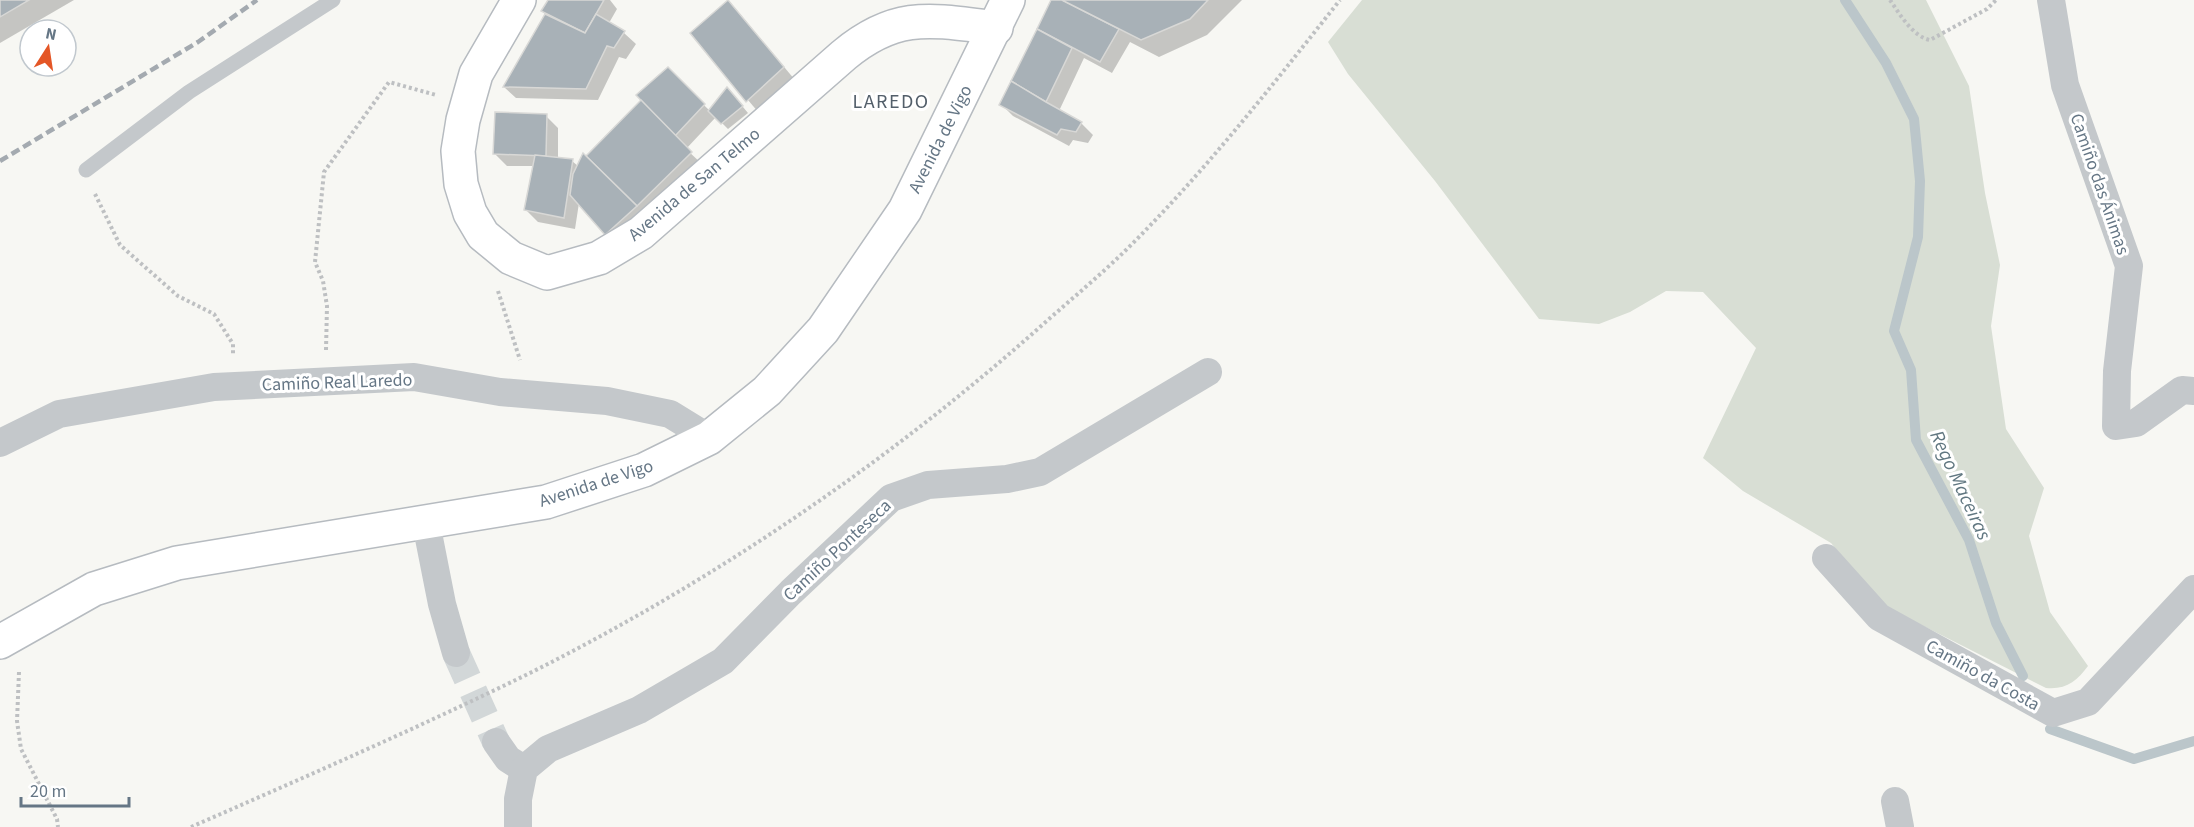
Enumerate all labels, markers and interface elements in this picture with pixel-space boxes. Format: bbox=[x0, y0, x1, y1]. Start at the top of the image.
north arrow bbox=[18, 18, 78, 78]
text: N bbox=[43, 22, 58, 46]
street label: Avenida de Vigo bbox=[902, 81, 979, 198]
district label: LAREDO bbox=[852, 88, 930, 116]
street label: Camiño das Ánimas bbox=[2064, 110, 2135, 258]
street label: Avenida de San Telmo bbox=[623, 122, 766, 247]
street label: Camiño Real Laredo bbox=[261, 367, 413, 398]
water label: Rego Maceiras bbox=[1922, 426, 1998, 545]
street label: Avenida de Vigo bbox=[536, 453, 656, 514]
street label: Camiño Ponteseca bbox=[778, 494, 897, 607]
street label: Camiño da Costa bbox=[1921, 634, 2044, 717]
scale bar bbox=[21, 770, 129, 808]
text: 20 m bbox=[30, 779, 66, 804]

